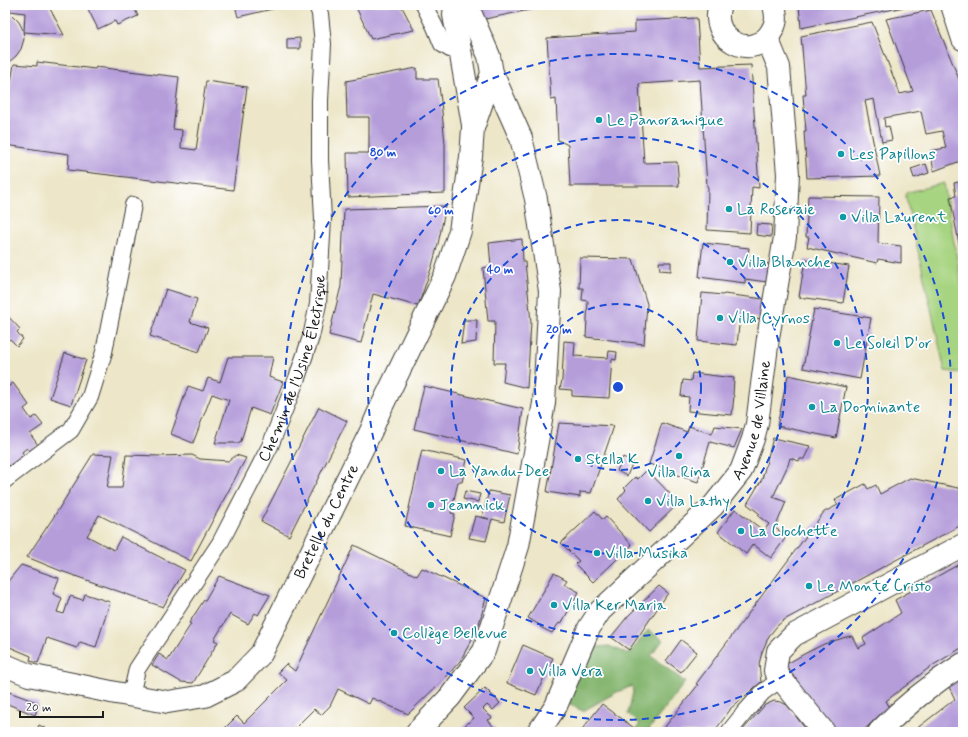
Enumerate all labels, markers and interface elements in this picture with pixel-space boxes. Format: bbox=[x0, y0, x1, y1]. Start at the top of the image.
place label: Le Panoramique bbox=[607, 110, 724, 131]
marker: Le Panoramique bbox=[594, 115, 604, 125]
place label: Les Papillons bbox=[849, 144, 936, 165]
text: 80 m bbox=[370, 145, 397, 161]
marker: Les Papillons bbox=[836, 149, 846, 159]
place label: La Roseraie bbox=[737, 199, 815, 220]
text: 60 m bbox=[428, 203, 454, 219]
marker: La Roseraie bbox=[724, 204, 734, 214]
place label: Villa Laurent bbox=[851, 207, 947, 228]
marker: Villa Laurent bbox=[838, 212, 848, 222]
place label: Villa Blanche bbox=[738, 252, 831, 273]
marker: Villa Blanche bbox=[725, 257, 735, 267]
text: 40 m bbox=[487, 262, 514, 278]
street label: Chemin de l'Usine Électrique bbox=[253, 274, 330, 466]
place label: Villa Cyrnos bbox=[728, 308, 810, 329]
marker: Villa Cyrnos bbox=[715, 313, 725, 323]
text: 20 m bbox=[546, 322, 572, 338]
place label: Le Soleil D'or bbox=[845, 333, 932, 354]
marker: Le Soleil D'or bbox=[832, 338, 842, 348]
street label: Avenue de Villaine bbox=[727, 359, 776, 485]
centre of rings bbox=[611, 380, 625, 394]
place label: La Dominante bbox=[820, 397, 920, 418]
marker: La Dominante bbox=[807, 402, 817, 412]
place label: Stella K bbox=[586, 449, 639, 470]
marker: Villa Rina bbox=[674, 451, 684, 461]
marker: Stella K bbox=[573, 454, 583, 464]
street label: Bretelle du Centre bbox=[289, 460, 364, 582]
place label: La Yandu-Dee bbox=[449, 461, 549, 482]
place label: Villa Rina bbox=[647, 462, 711, 483]
marker: La Yandu-Dee bbox=[436, 466, 446, 476]
place label: Villa Lathy bbox=[656, 491, 730, 512]
place label: Jeannick bbox=[439, 495, 504, 516]
marker: Villa Lathy bbox=[643, 496, 653, 506]
marker: Jeannick bbox=[426, 500, 436, 510]
place label: La Clochette bbox=[749, 521, 838, 542]
marker: La Clochette bbox=[736, 526, 746, 536]
place label: Villa Musika bbox=[605, 543, 688, 564]
marker: Villa Musika bbox=[592, 548, 602, 558]
place label: Le Monte Cristo bbox=[817, 576, 931, 597]
marker: Le Monte Cristo bbox=[804, 581, 814, 591]
place label: Villa Ker Maria bbox=[562, 595, 666, 616]
marker: Villa Ker Maria bbox=[549, 600, 559, 610]
place label: Collège Bellevue bbox=[402, 623, 507, 644]
marker: Collège Bellevue bbox=[389, 628, 399, 638]
place label: Villa Vera bbox=[538, 661, 603, 682]
marker: Villa Vera bbox=[525, 666, 535, 676]
scale bar bbox=[20, 693, 103, 719]
text: 20 m bbox=[26, 700, 52, 716]

